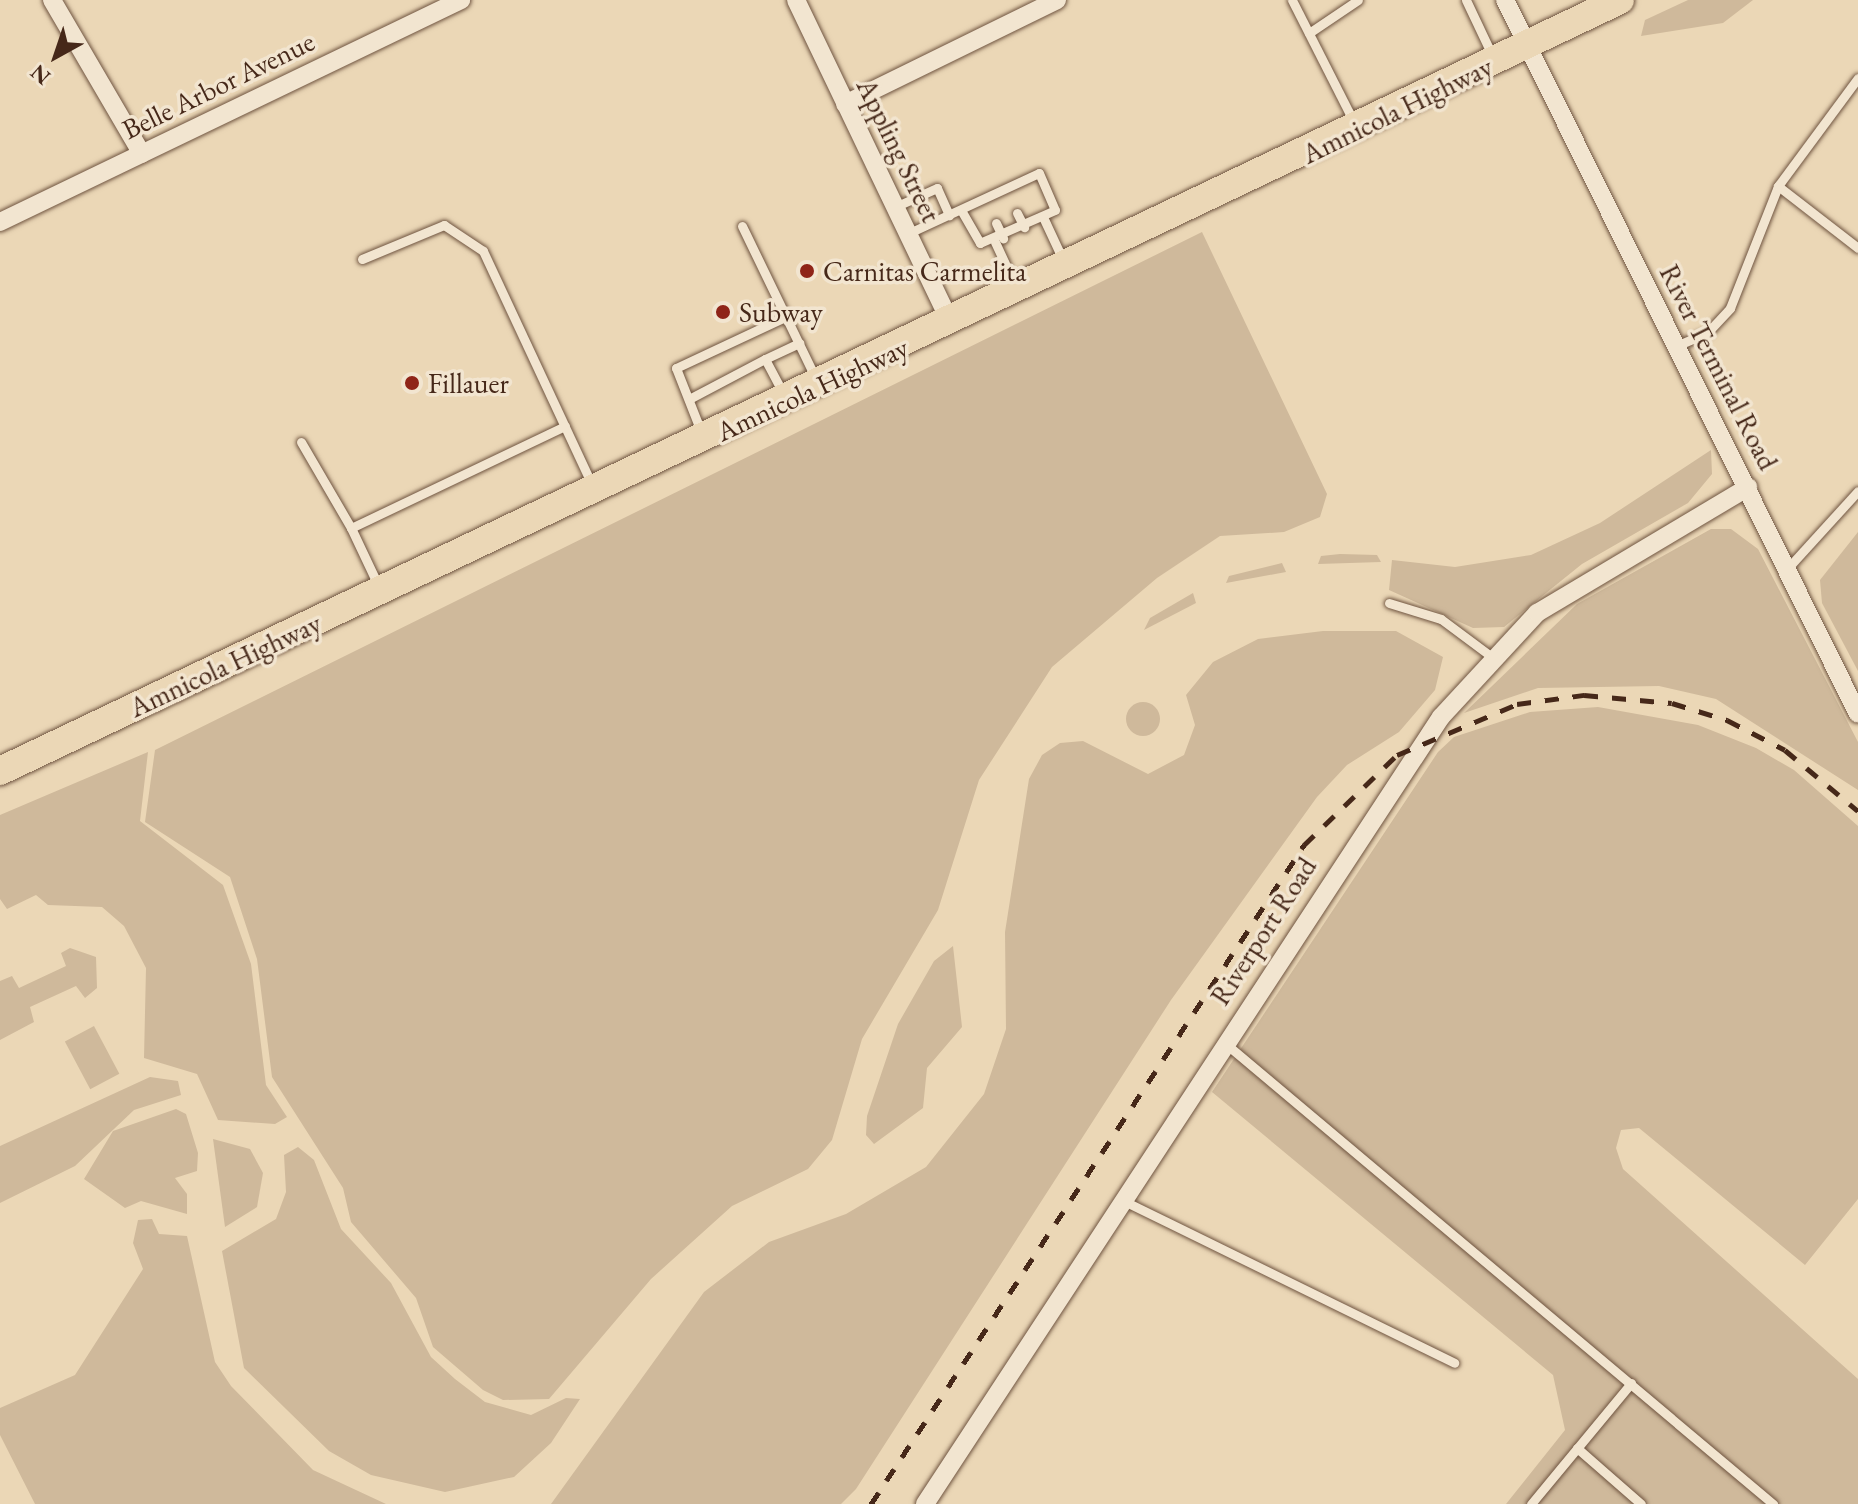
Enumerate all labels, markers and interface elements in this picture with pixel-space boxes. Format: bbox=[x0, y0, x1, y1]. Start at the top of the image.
north arrow bbox=[16, 16, 96, 96]
street label: Belle Arbor Avenue bbox=[116, 24, 320, 146]
street label: Amnicola Highway bbox=[1296, 49, 1498, 171]
text: N bbox=[24, 58, 56, 92]
street label: Appling Street bbox=[850, 73, 948, 227]
place label: Carnitas Carmelita bbox=[823, 254, 1026, 288]
street label: River Terminal Road bbox=[1653, 259, 1785, 475]
marker: Carnitas Carmelita bbox=[798, 262, 816, 280]
place label: Subway bbox=[739, 295, 823, 329]
marker: Subway bbox=[714, 303, 732, 321]
street label: Amnicola Highway bbox=[711, 330, 913, 448]
place label: Fillauer bbox=[428, 366, 509, 400]
marker: Fillauer bbox=[403, 374, 421, 392]
street label: Amnicola Highway bbox=[124, 606, 326, 724]
street label: Riverport Road bbox=[1203, 851, 1323, 1011]

